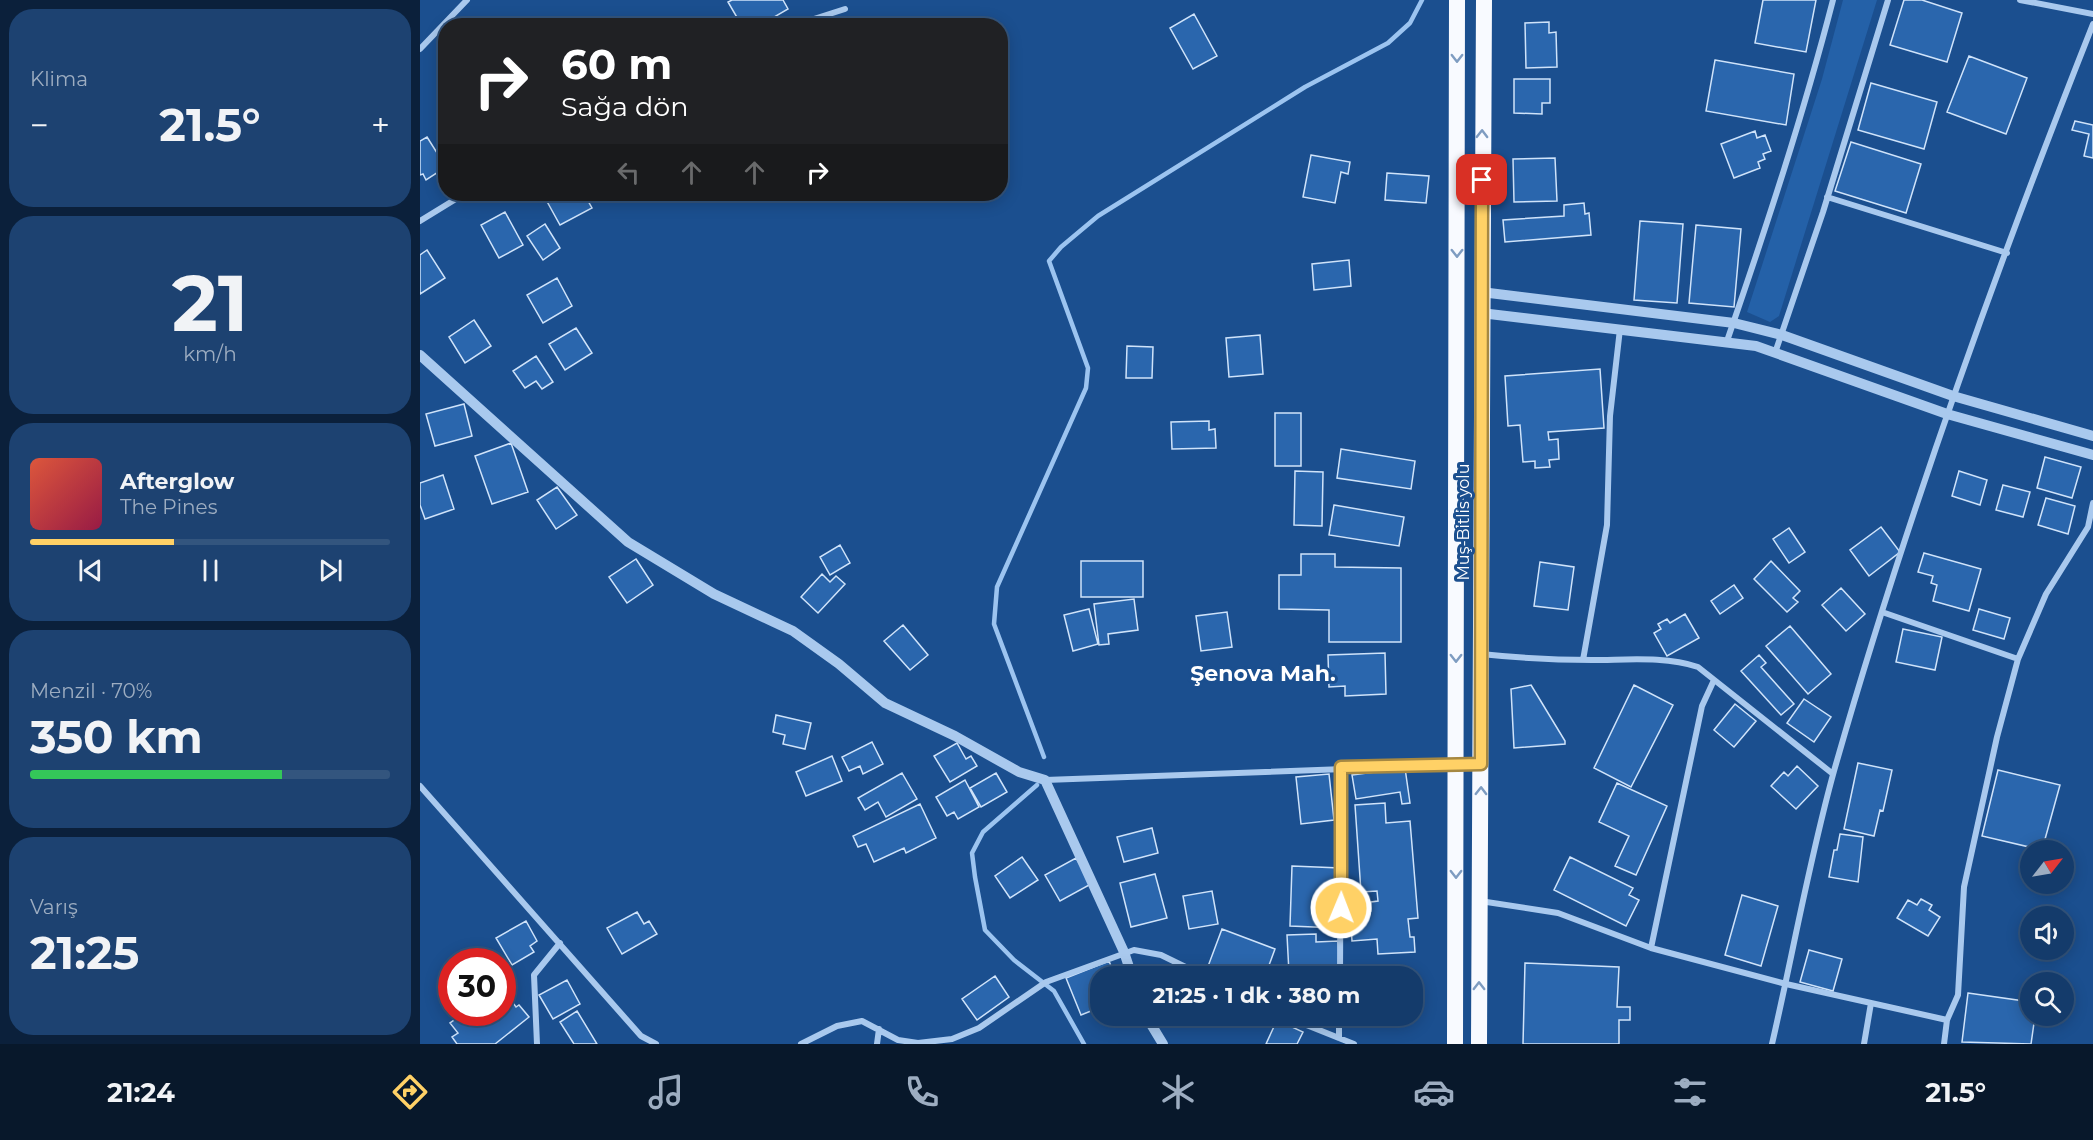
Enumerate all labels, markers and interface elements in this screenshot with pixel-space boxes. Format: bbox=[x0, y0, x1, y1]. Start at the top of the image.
text: 60 m bbox=[561, 38, 672, 90]
icon: right bbox=[462, 42, 540, 120]
one-way arrow bbox=[1451, 54, 1463, 63]
text: Klima bbox=[30, 67, 88, 91]
text: Sağa dön bbox=[561, 90, 689, 123]
text: 21.5° bbox=[159, 97, 261, 152]
text: − bbox=[30, 105, 49, 145]
text: + bbox=[371, 105, 390, 145]
one-way arrow bbox=[1476, 129, 1489, 138]
pin bbox=[1456, 154, 1507, 205]
icon: left bbox=[612, 156, 645, 189]
icon: ahead bbox=[675, 156, 708, 189]
icon: ahead bbox=[738, 156, 771, 189]
icon: right bbox=[801, 156, 834, 189]
icon: arrive bbox=[1465, 163, 1498, 196]
one-way arrow bbox=[1451, 249, 1463, 258]
text: 21 bbox=[172, 255, 248, 351]
text: km/h bbox=[183, 342, 237, 366]
street label: Muş-Bitlis yolu bbox=[1454, 464, 1473, 580]
text: Afterglow bbox=[120, 468, 234, 495]
text: The Pines bbox=[120, 495, 217, 519]
icon: previous bbox=[74, 554, 107, 587]
icon: pause bbox=[194, 554, 227, 587]
icon: next bbox=[314, 554, 347, 587]
one-way arrow bbox=[1450, 654, 1462, 663]
district label: Şenova Mah. bbox=[1190, 660, 1336, 687]
text: Menzil · 70% bbox=[30, 679, 152, 703]
text: 350 km bbox=[30, 709, 203, 764]
one-way arrow bbox=[1475, 786, 1487, 795]
north arrow bbox=[2020, 840, 2074, 894]
map controls bbox=[2020, 840, 2074, 1026]
one-way arrow bbox=[1450, 870, 1462, 879]
position arrow bbox=[1309, 876, 1373, 940]
text: Varış bbox=[30, 895, 78, 919]
button: sound bbox=[2020, 906, 2074, 960]
text: 21:25 bbox=[30, 925, 139, 980]
speed limit sign: 30 bbox=[438, 948, 516, 1026]
button: search bbox=[2020, 972, 2074, 1026]
one-way arrow bbox=[1473, 981, 1485, 990]
text: 21:25 · 1 dk · 380 m bbox=[1153, 982, 1360, 1009]
icon: directions bbox=[389, 1071, 431, 1113]
icon: music bbox=[645, 1071, 687, 1113]
icon: phone bbox=[901, 1071, 943, 1113]
icon: climate bbox=[1157, 1071, 1199, 1113]
icon: car bbox=[1413, 1071, 1455, 1113]
icon: filters bbox=[1669, 1071, 1711, 1113]
text: 21:24 bbox=[107, 1076, 175, 1109]
text: 21.5° bbox=[1925, 1076, 1986, 1109]

